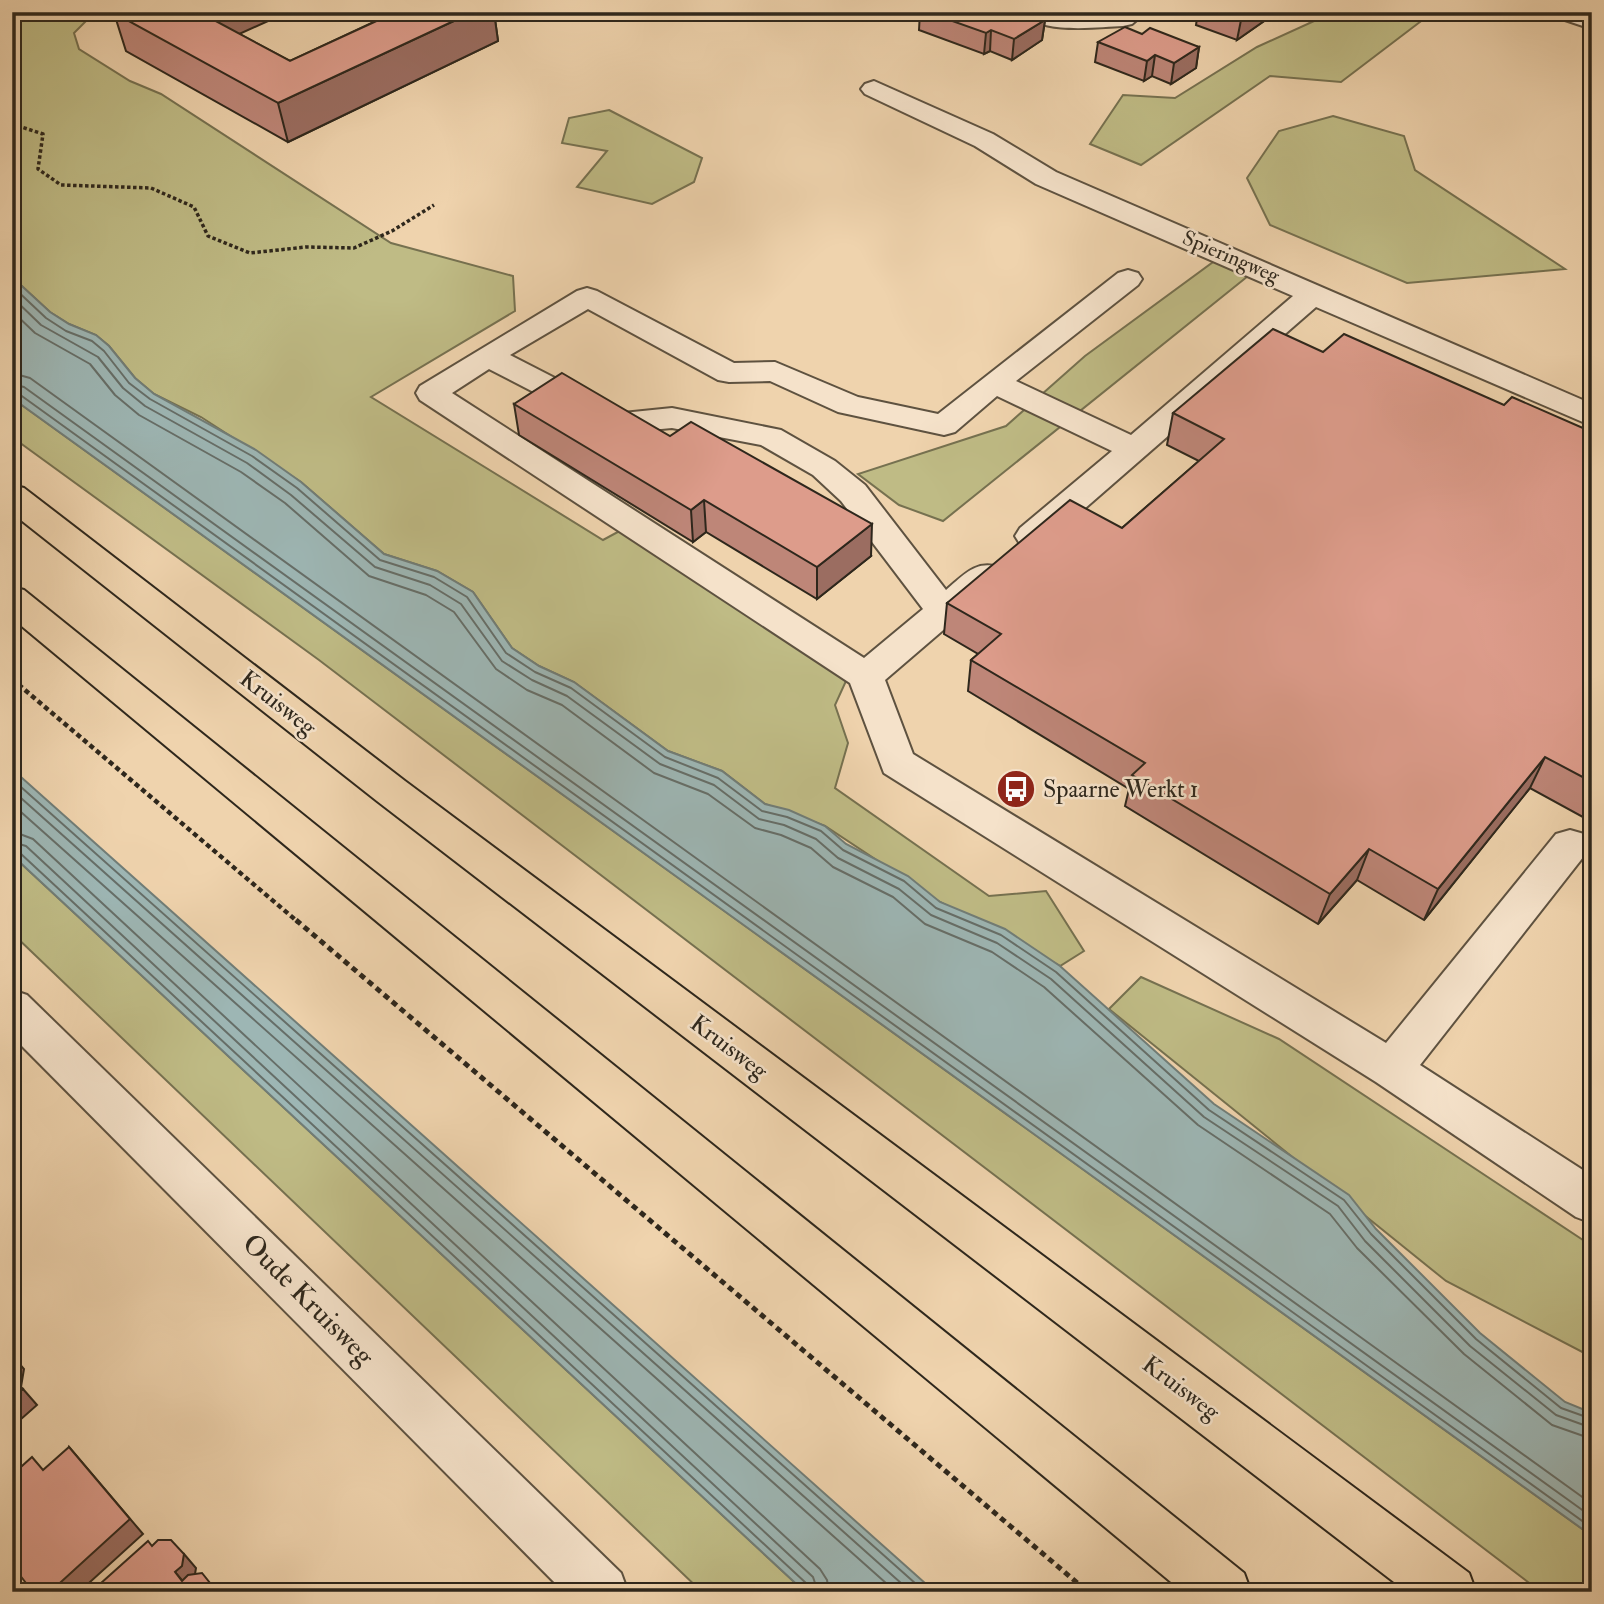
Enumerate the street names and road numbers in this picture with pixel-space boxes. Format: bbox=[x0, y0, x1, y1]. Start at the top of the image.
street label: Spieringweg bbox=[1178, 224, 1284, 290]
street label: Kruisweg bbox=[233, 663, 324, 743]
street label: Kruisweg bbox=[684, 1008, 775, 1087]
street label: Oude Kruisweg bbox=[235, 1227, 382, 1374]
street label: Kruisweg bbox=[1136, 1349, 1227, 1428]

